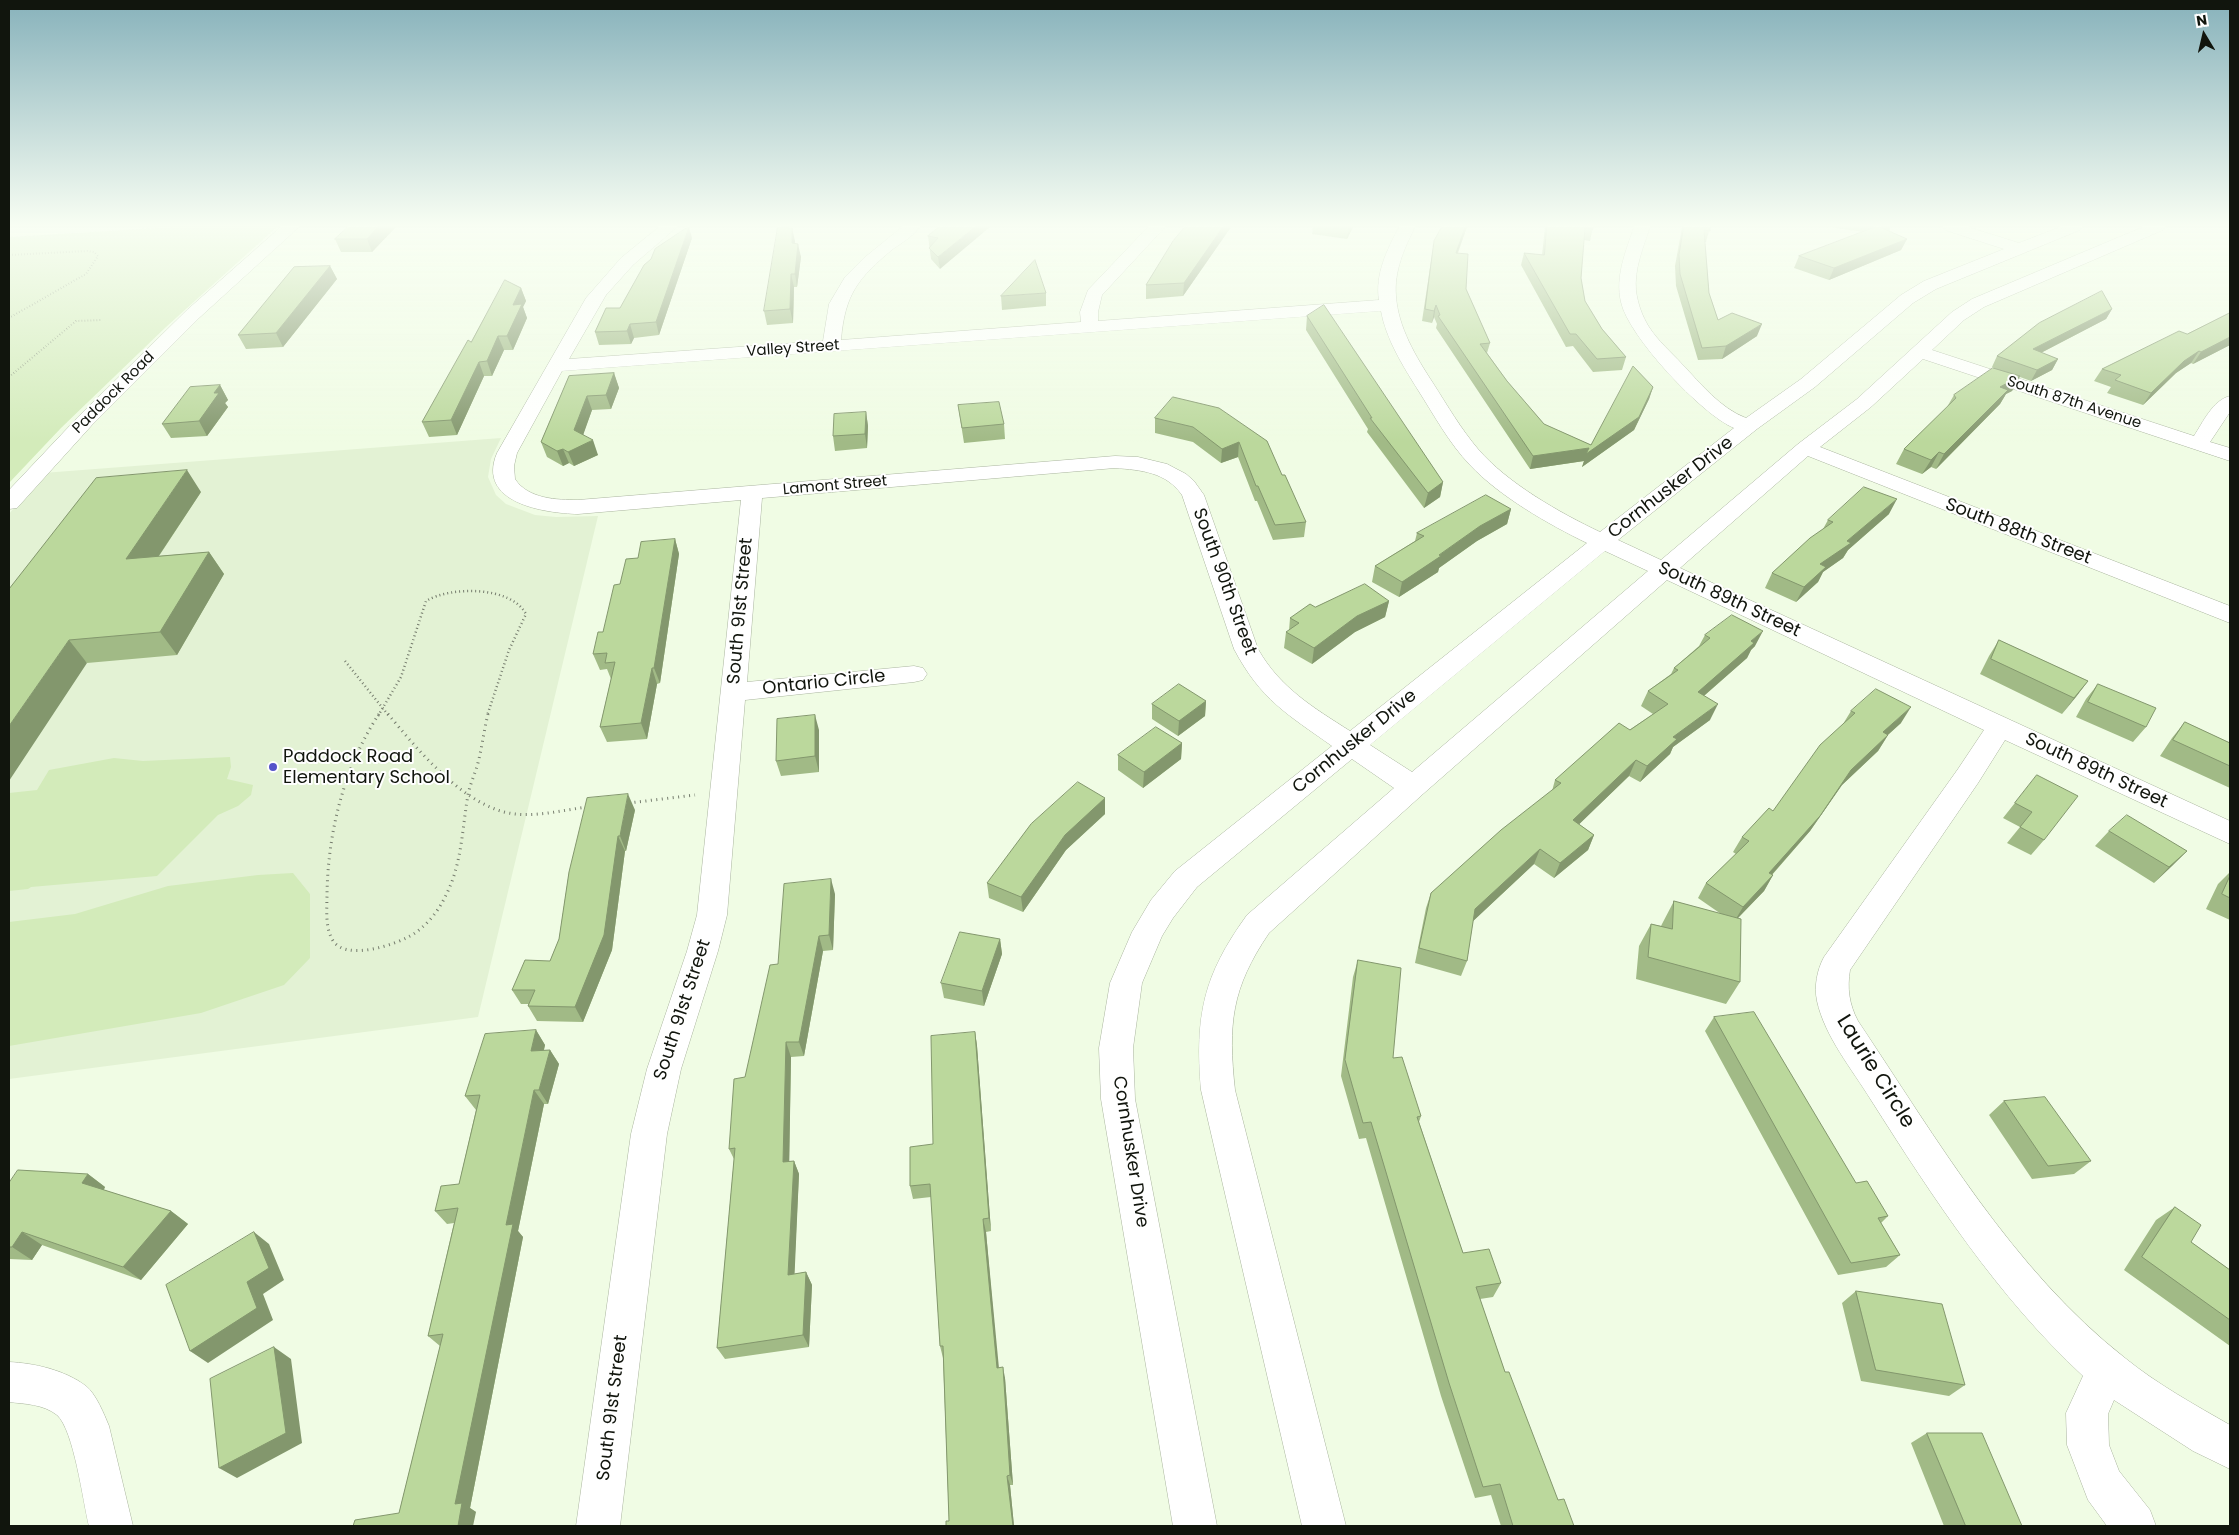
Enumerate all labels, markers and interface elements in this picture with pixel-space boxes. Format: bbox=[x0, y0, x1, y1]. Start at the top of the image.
text: N bbox=[2195, 9, 2208, 31]
north arrow bbox=[2179, 10, 2229, 60]
street label: Valley Street bbox=[746, 337, 840, 361]
street label: Paddock Road bbox=[69, 348, 159, 438]
street label: South 87th Avenue bbox=[2005, 373, 2143, 433]
street label: Cornhusker Drive bbox=[1604, 432, 1738, 544]
street label: Lamont Street bbox=[782, 472, 888, 500]
street label: South 88th Street bbox=[1942, 494, 2094, 570]
street label: South 90th Street bbox=[1187, 506, 1261, 658]
street label: South 91st Street bbox=[724, 537, 758, 685]
street label: South 89th Street bbox=[1654, 558, 1804, 642]
street label: Ontario Circle bbox=[762, 666, 886, 700]
street label: Cornhusker Drive bbox=[1289, 685, 1421, 799]
street label: South 89th Street bbox=[2021, 729, 2171, 813]
place label: Paddock Road Elementary School bbox=[283, 746, 450, 789]
marker: Paddock Road Elementary School bbox=[267, 761, 279, 773]
street label: South 91st Street bbox=[650, 937, 716, 1083]
street label: Laurie Circle bbox=[1830, 1011, 1920, 1133]
street label: Cornhusker Drive bbox=[1107, 1075, 1153, 1229]
street label: South 91st Street bbox=[593, 1334, 633, 1482]

